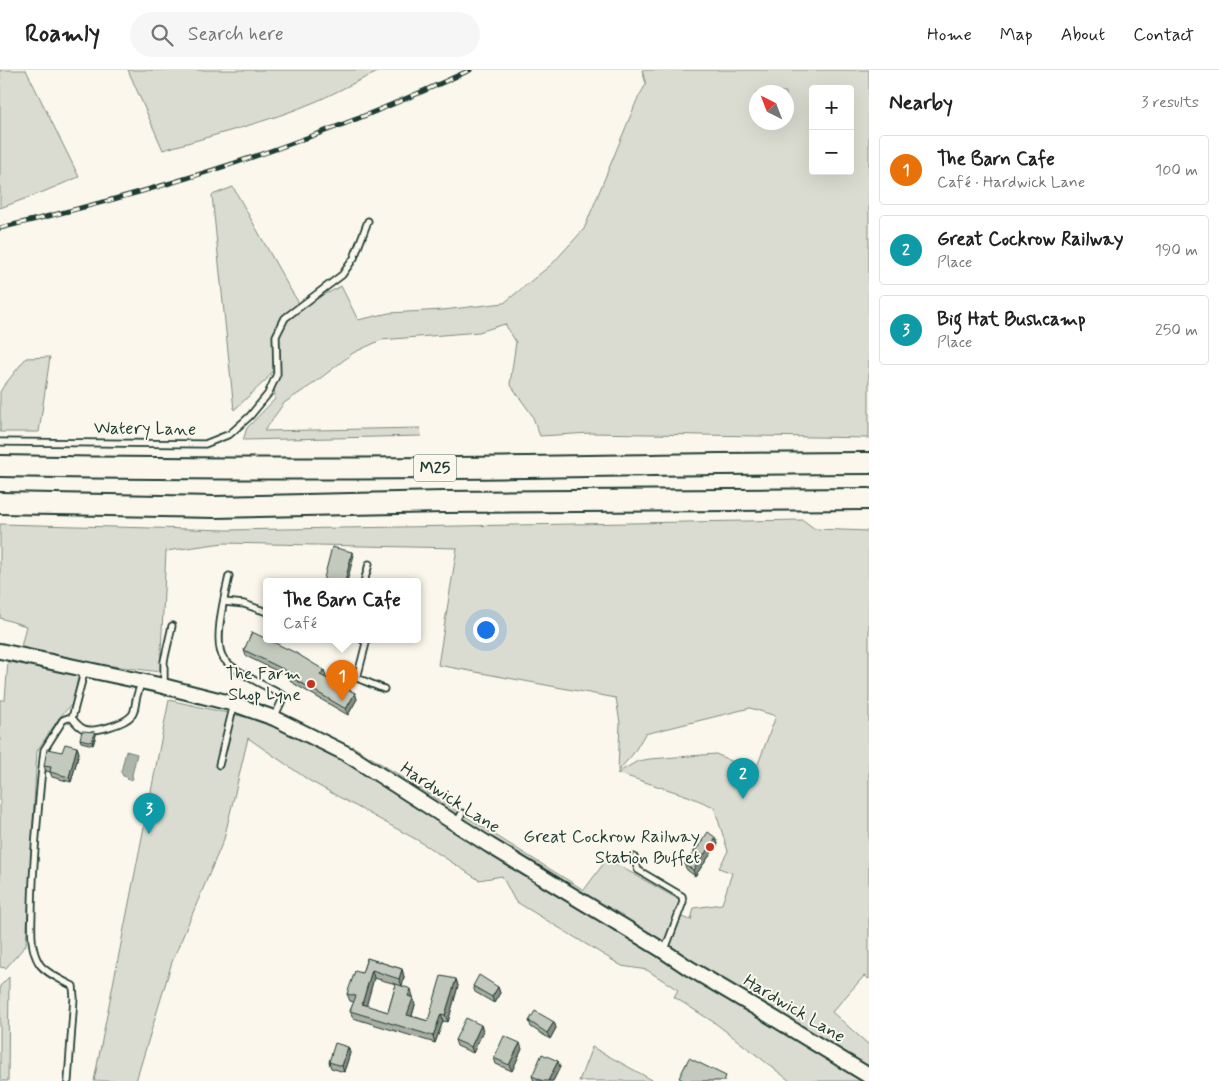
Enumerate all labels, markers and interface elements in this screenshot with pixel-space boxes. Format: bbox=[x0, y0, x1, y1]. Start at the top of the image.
search box bbox=[130, 12, 480, 57]
text: Roamly bbox=[25, 19, 100, 50]
icon: search bbox=[148, 21, 176, 49]
text: Search here bbox=[188, 22, 284, 47]
text: Home bbox=[927, 23, 972, 47]
text: Map bbox=[1000, 23, 1033, 47]
text: About bbox=[1061, 23, 1105, 47]
text: Contact bbox=[1133, 23, 1194, 47]
north arrow bbox=[749, 85, 794, 130]
map controls bbox=[809, 85, 854, 175]
button: + bbox=[809, 85, 854, 130]
text: Nearby bbox=[889, 89, 953, 117]
text: 3 results bbox=[1141, 92, 1199, 113]
button: − bbox=[809, 130, 854, 175]
text: The Barn Cafe bbox=[937, 147, 1055, 172]
text: 1 bbox=[902, 160, 910, 181]
text: 100 m bbox=[1155, 160, 1198, 181]
text: Café · Hardwick Lane bbox=[937, 172, 1085, 193]
text: Great Cockrow Railway bbox=[937, 227, 1124, 252]
text: 2 bbox=[902, 240, 910, 261]
text: 190 m bbox=[1155, 240, 1198, 261]
text: Place bbox=[937, 252, 972, 273]
text: Big Hat Bushcamp bbox=[937, 307, 1085, 332]
text: 3 bbox=[902, 320, 910, 341]
text: 250 m bbox=[1155, 320, 1198, 341]
text: Place bbox=[937, 332, 972, 353]
street label: Watery Lane bbox=[94, 416, 196, 442]
road number: M25 bbox=[414, 454, 456, 482]
popup bbox=[263, 578, 421, 643]
text: The Barn Cafe bbox=[283, 588, 401, 613]
text: Café bbox=[283, 613, 317, 634]
your location bbox=[473, 617, 499, 643]
pin: 1 bbox=[326, 660, 358, 701]
place label: The Farm Shop Lyne bbox=[225, 662, 301, 707]
marker: The Farm Shop Lyne bbox=[305, 678, 317, 690]
street label: Hardwick Lane bbox=[395, 757, 505, 839]
pin: 2 bbox=[727, 758, 759, 799]
pin: 3 bbox=[133, 793, 165, 834]
place label: Great Cockrow Railway Station Buffet bbox=[523, 825, 700, 870]
marker: Great Cockrow Railway Station Buffet bbox=[704, 841, 716, 853]
street label: Hardwick Lane bbox=[739, 969, 849, 1049]

